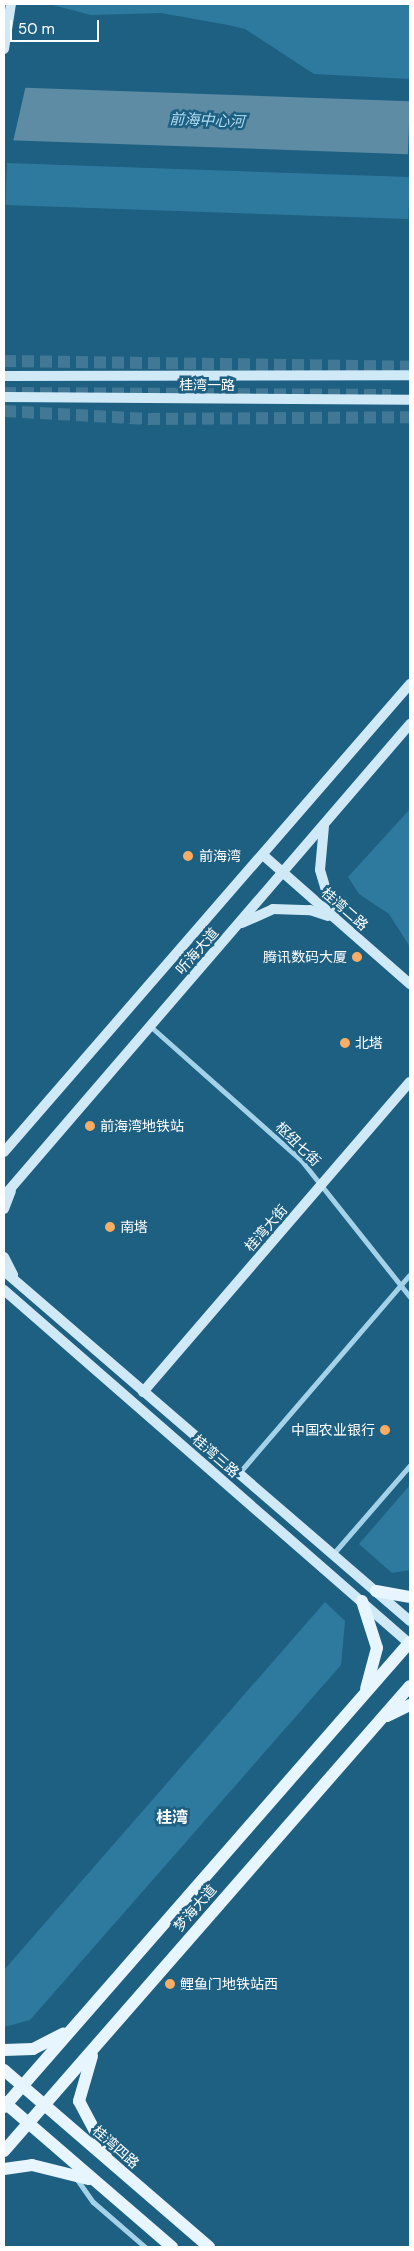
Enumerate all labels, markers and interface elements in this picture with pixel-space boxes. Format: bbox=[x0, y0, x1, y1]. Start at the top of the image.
scale bar bbox=[12, 10, 101, 42]
text: 50 m bbox=[18, 19, 55, 39]
water label: 前海中心河 bbox=[169, 111, 245, 131]
street label: 桂湾一路 bbox=[179, 377, 235, 393]
place label: 前海湾 bbox=[199, 848, 241, 864]
marker: 前海湾 bbox=[181, 849, 195, 863]
street label: 桂湾二路 bbox=[318, 884, 372, 934]
street label: 听海大道 bbox=[172, 924, 222, 978]
place label: 腾讯数码大厦 bbox=[263, 949, 347, 965]
marker: 腾讯数码大厦 bbox=[351, 951, 363, 963]
place label: 北塔 bbox=[355, 1035, 383, 1051]
marker: 北塔 bbox=[339, 1037, 351, 1049]
place label: 前海湾地铁站 bbox=[100, 1118, 184, 1134]
street label: 枢纽七街 bbox=[272, 1119, 324, 1169]
marker: 前海湾地铁站 bbox=[84, 1120, 96, 1132]
street label: 桂湾大街 bbox=[241, 1201, 291, 1255]
place label: 南塔 bbox=[120, 1219, 148, 1235]
marker: 南塔 bbox=[104, 1221, 116, 1233]
place label: 中国农业银行 bbox=[291, 1422, 375, 1438]
marker: 中国农业银行 bbox=[379, 1424, 391, 1436]
street label: 桂湾三路 bbox=[189, 1431, 243, 1481]
district label: 桂湾 bbox=[156, 1808, 188, 1828]
street label: 梦海大道 bbox=[170, 1881, 220, 1935]
place label: 鲤鱼门地铁站西 bbox=[180, 1976, 278, 1992]
marker: 鲤鱼门地铁站西 bbox=[164, 1978, 176, 1990]
street label: 桂湾四路 bbox=[89, 2122, 143, 2172]

